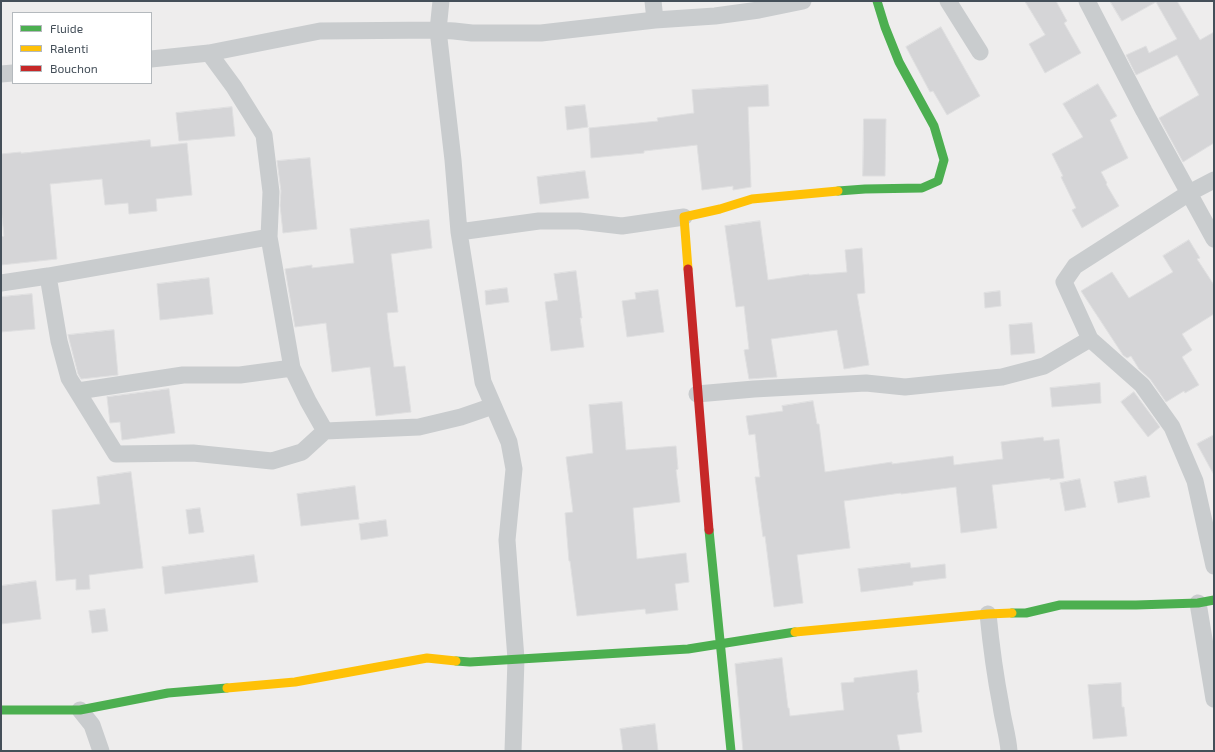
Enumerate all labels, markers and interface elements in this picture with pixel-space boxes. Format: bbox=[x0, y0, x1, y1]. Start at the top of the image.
legend bbox=[12, 12, 152, 84]
text: Fluide bbox=[50, 21, 83, 35]
text: Ralenti bbox=[50, 41, 89, 55]
text: Bouchon bbox=[50, 61, 98, 75]

